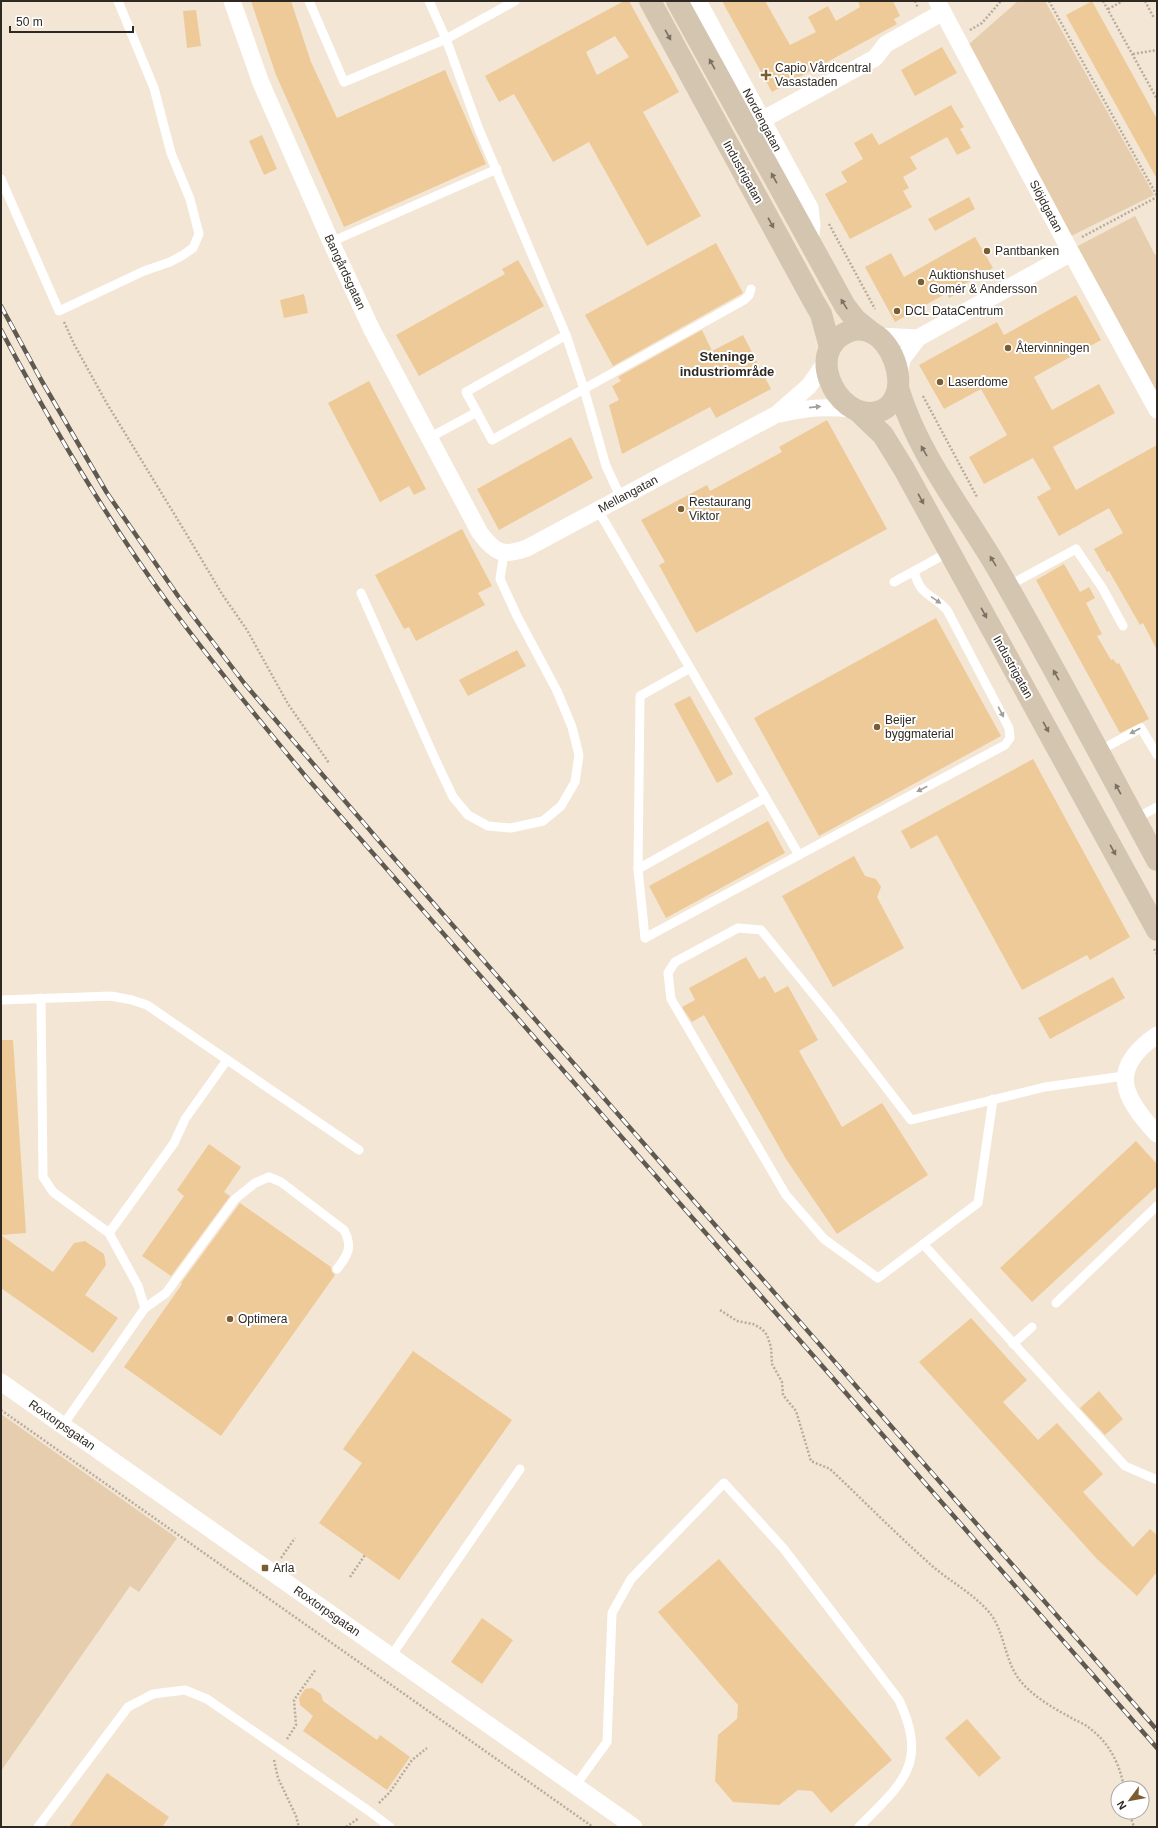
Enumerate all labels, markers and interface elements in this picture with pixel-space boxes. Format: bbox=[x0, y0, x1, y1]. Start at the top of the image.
scale bar bbox=[10, 8, 133, 34]
text: 50 m bbox=[16, 15, 43, 29]
one-way arrow bbox=[665, 29, 672, 41]
one-way arrow bbox=[708, 58, 715, 70]
place label: Capio Vårdcentral Vasastaden bbox=[775, 61, 871, 89]
marker: Capio Vårdcentral Vasastaden bbox=[760, 69, 772, 81]
street label: Nordengatan bbox=[740, 86, 784, 154]
street label: Industrigatan bbox=[720, 138, 766, 206]
one-way arrow bbox=[771, 172, 777, 184]
street label: Slöjdgatan bbox=[1027, 178, 1065, 234]
one-way arrow bbox=[768, 217, 775, 229]
street label: Bangårdsgatan bbox=[321, 232, 369, 312]
place label: Pantbanken bbox=[995, 244, 1059, 258]
marker: Pantbanken bbox=[982, 246, 992, 256]
place label: Auktionshuset Gomér & Andersson bbox=[929, 268, 1037, 296]
marker: Auktionshuset Gomér & Andersson bbox=[916, 277, 926, 287]
one-way arrow bbox=[841, 298, 848, 309]
place label: DCL DataCentrum bbox=[905, 304, 1003, 318]
marker: DCL DataCentrum bbox=[892, 306, 902, 316]
place label: Återvinningen bbox=[1016, 340, 1089, 355]
marker: Återvinningen bbox=[1003, 343, 1013, 353]
district label: Steninge industriområde bbox=[680, 349, 774, 379]
place label: Laserdome bbox=[948, 375, 1008, 389]
marker: Laserdome bbox=[935, 377, 945, 387]
one-way arrow bbox=[809, 404, 821, 411]
one-way arrow bbox=[921, 445, 928, 456]
street label: Mellangatan bbox=[596, 472, 660, 516]
one-way arrow bbox=[918, 493, 924, 505]
place label: Restaurang Viktor bbox=[689, 495, 751, 523]
marker: Restaurang Viktor bbox=[676, 504, 686, 514]
one-way arrow bbox=[989, 556, 997, 566]
one-way arrow bbox=[931, 597, 942, 604]
one-way arrow bbox=[980, 607, 987, 619]
street label: Industrigatan bbox=[990, 633, 1036, 701]
one-way arrow bbox=[1052, 669, 1059, 680]
one-way arrow bbox=[997, 706, 1004, 718]
place label: Beijer byggmaterial bbox=[885, 713, 954, 741]
one-way arrow bbox=[1043, 721, 1049, 733]
marker: Beijer byggmaterial bbox=[872, 722, 882, 732]
one-way arrow bbox=[1129, 728, 1141, 734]
one-way arrow bbox=[1115, 783, 1121, 795]
one-way arrow bbox=[916, 786, 928, 792]
one-way arrow bbox=[1110, 844, 1117, 856]
place label: Optimera bbox=[238, 1312, 288, 1326]
marker: Optimera bbox=[225, 1314, 235, 1324]
street label: Roxtorpsgatan bbox=[26, 1397, 98, 1453]
place label: Arla bbox=[273, 1561, 295, 1575]
marker: Arla bbox=[260, 1563, 270, 1573]
street label: Roxtorpsgatan bbox=[291, 1583, 363, 1639]
north arrow bbox=[1110, 1780, 1150, 1820]
text: N bbox=[1114, 1799, 1129, 1812]

